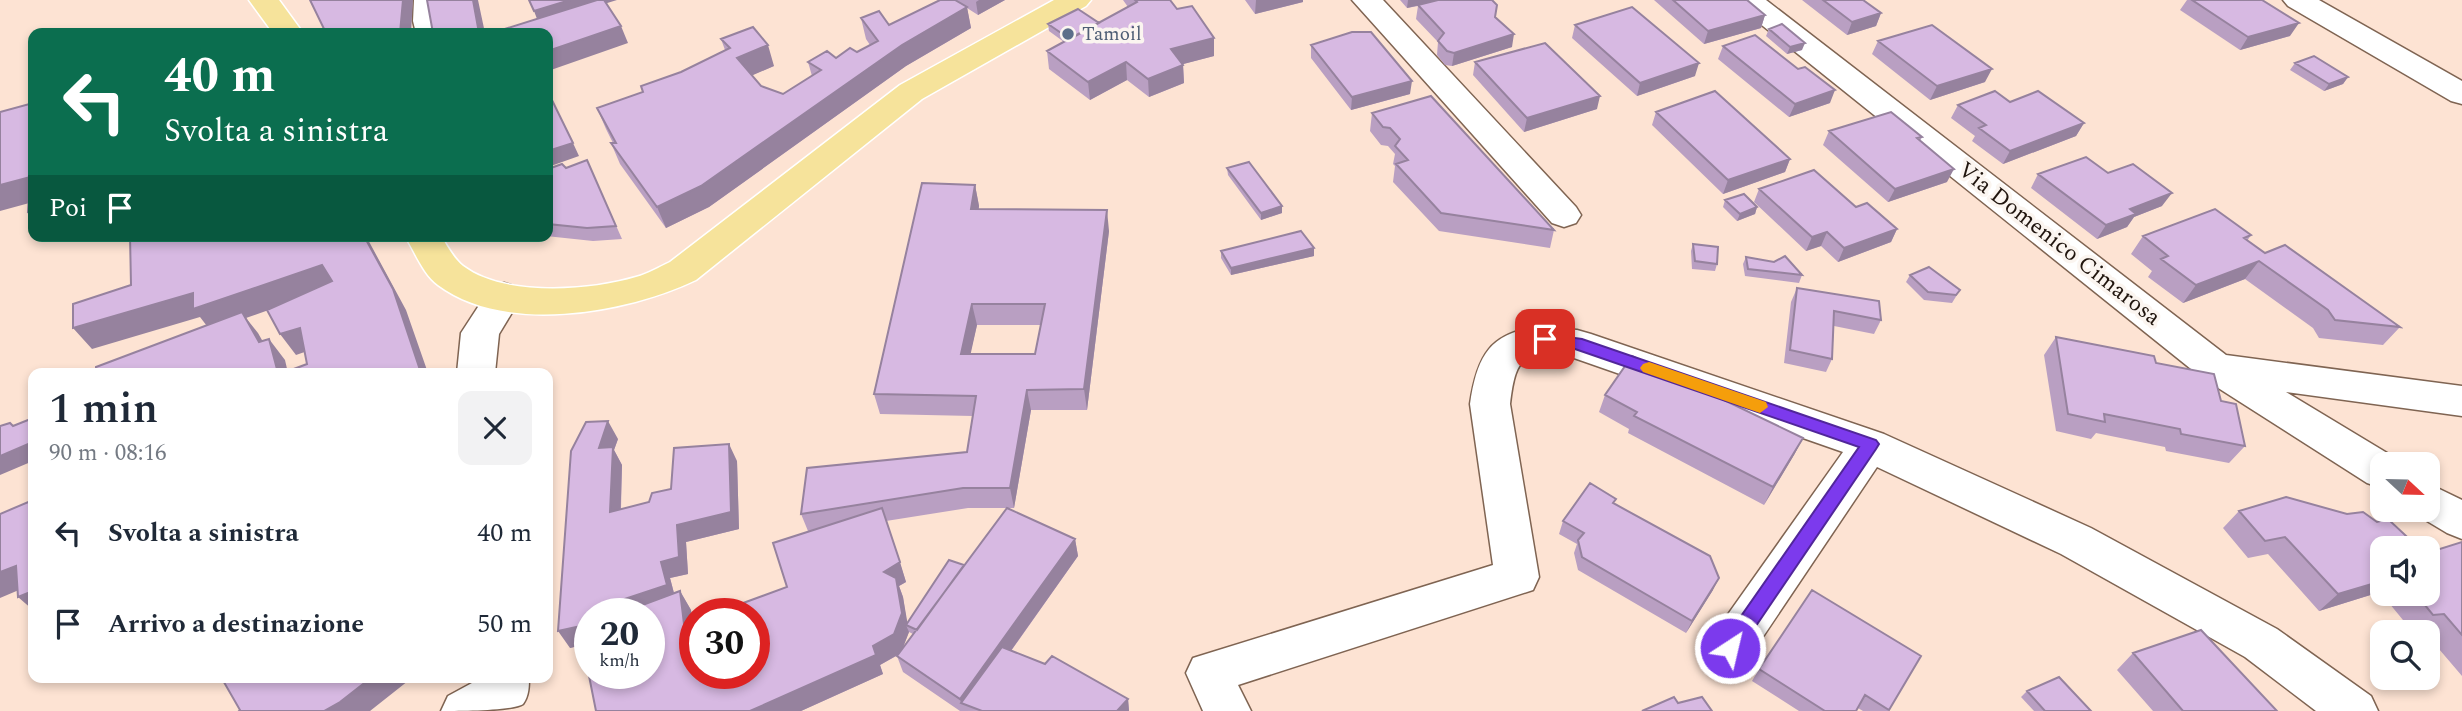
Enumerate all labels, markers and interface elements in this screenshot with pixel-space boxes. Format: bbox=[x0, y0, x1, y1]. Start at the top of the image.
place label: Tamoil bbox=[1082, 20, 1141, 49]
marker: Tamoil bbox=[1060, 26, 1076, 42]
text: 40 m bbox=[164, 39, 275, 114]
icon: left bbox=[49, 56, 140, 147]
text: Svolta a sinistra bbox=[164, 107, 388, 156]
street label: Via Domenico Cimarosa bbox=[1950, 153, 2168, 335]
text: Poi bbox=[49, 188, 87, 228]
icon: arrive bbox=[101, 189, 139, 227]
pin bbox=[1515, 309, 1575, 369]
icon: arrive bbox=[1526, 320, 1564, 358]
text: 1 min bbox=[49, 378, 158, 441]
button: close bbox=[458, 391, 532, 465]
text: 90 m · 08:16 bbox=[49, 436, 167, 471]
north arrow bbox=[2370, 452, 2440, 522]
map controls bbox=[2370, 452, 2440, 690]
text: Svolta a sinistra bbox=[108, 513, 299, 553]
text: 40 m bbox=[477, 513, 532, 553]
icon: left bbox=[49, 514, 87, 552]
button: sound bbox=[2370, 536, 2440, 606]
speed limit sign: 30 bbox=[679, 598, 770, 689]
text: Arrivo a destinazione bbox=[108, 604, 364, 644]
text: 50 m bbox=[477, 604, 532, 644]
icon: arrive bbox=[49, 605, 87, 643]
text: 20 bbox=[600, 608, 639, 661]
position arrow bbox=[1693, 611, 1767, 685]
button: search bbox=[2370, 620, 2440, 690]
text: km/h bbox=[599, 647, 640, 674]

